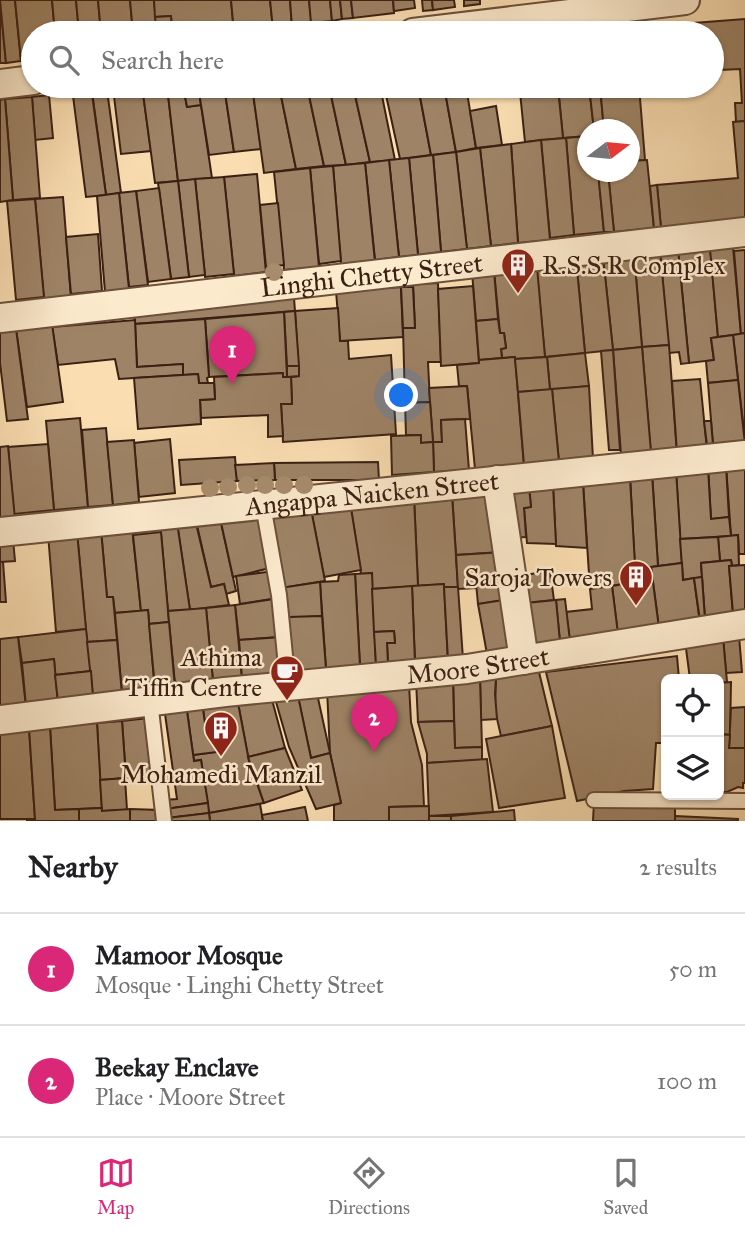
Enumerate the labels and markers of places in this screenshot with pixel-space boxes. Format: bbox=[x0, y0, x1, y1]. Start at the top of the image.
building icon: R.S.S.R Complex bbox=[499, 246, 537, 295]
place label: R.S.S.R Complex bbox=[542, 249, 726, 281]
pin: 1 bbox=[209, 326, 255, 384]
building icon: Saroja Towers bbox=[617, 558, 655, 607]
place label: Saroja Towers bbox=[465, 561, 612, 593]
place label: Athima Tiffin Centre bbox=[125, 641, 262, 703]
cafe icon: Athima Tiffin Centre bbox=[268, 653, 306, 702]
pin: 2 bbox=[351, 694, 397, 752]
building icon: Mohamedi Manzil bbox=[202, 709, 240, 758]
place label: Mohamedi Manzil bbox=[120, 758, 322, 790]

